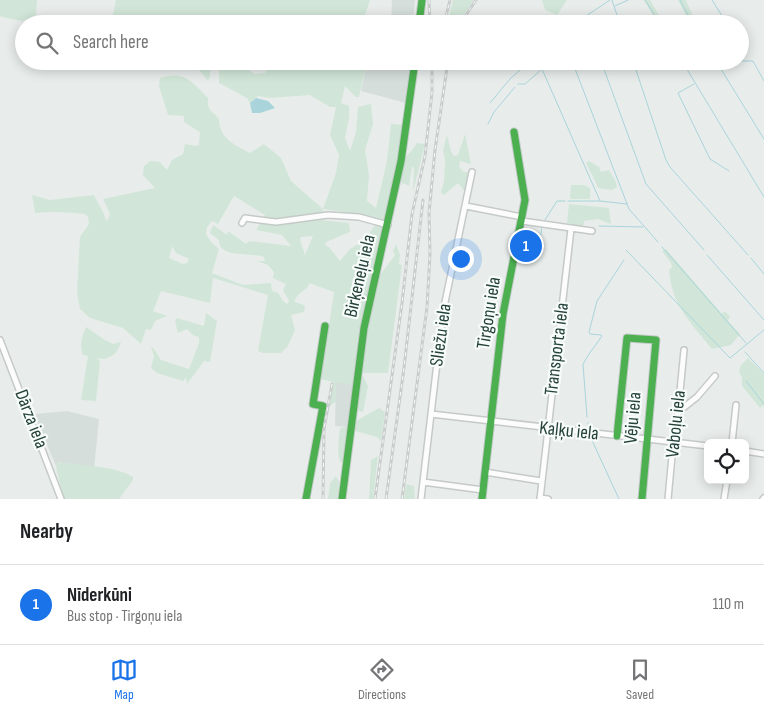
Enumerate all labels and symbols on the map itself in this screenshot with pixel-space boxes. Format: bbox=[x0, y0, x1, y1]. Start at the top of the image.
pin: 1 bbox=[510, 227, 542, 265]
street label: Birķeneļu iela bbox=[339, 232, 381, 320]
your location bbox=[448, 246, 474, 272]
street label: Tirgoņu iela bbox=[472, 275, 506, 351]
street label: Transporta iela bbox=[540, 301, 574, 397]
street label: Sliežu iela bbox=[425, 302, 457, 368]
street label: Dārza iela bbox=[9, 386, 53, 452]
street label: Vaboļu iela bbox=[661, 389, 691, 459]
street label: Vēju iela bbox=[619, 391, 647, 445]
street label: Kaļķu iela bbox=[538, 416, 600, 446]

